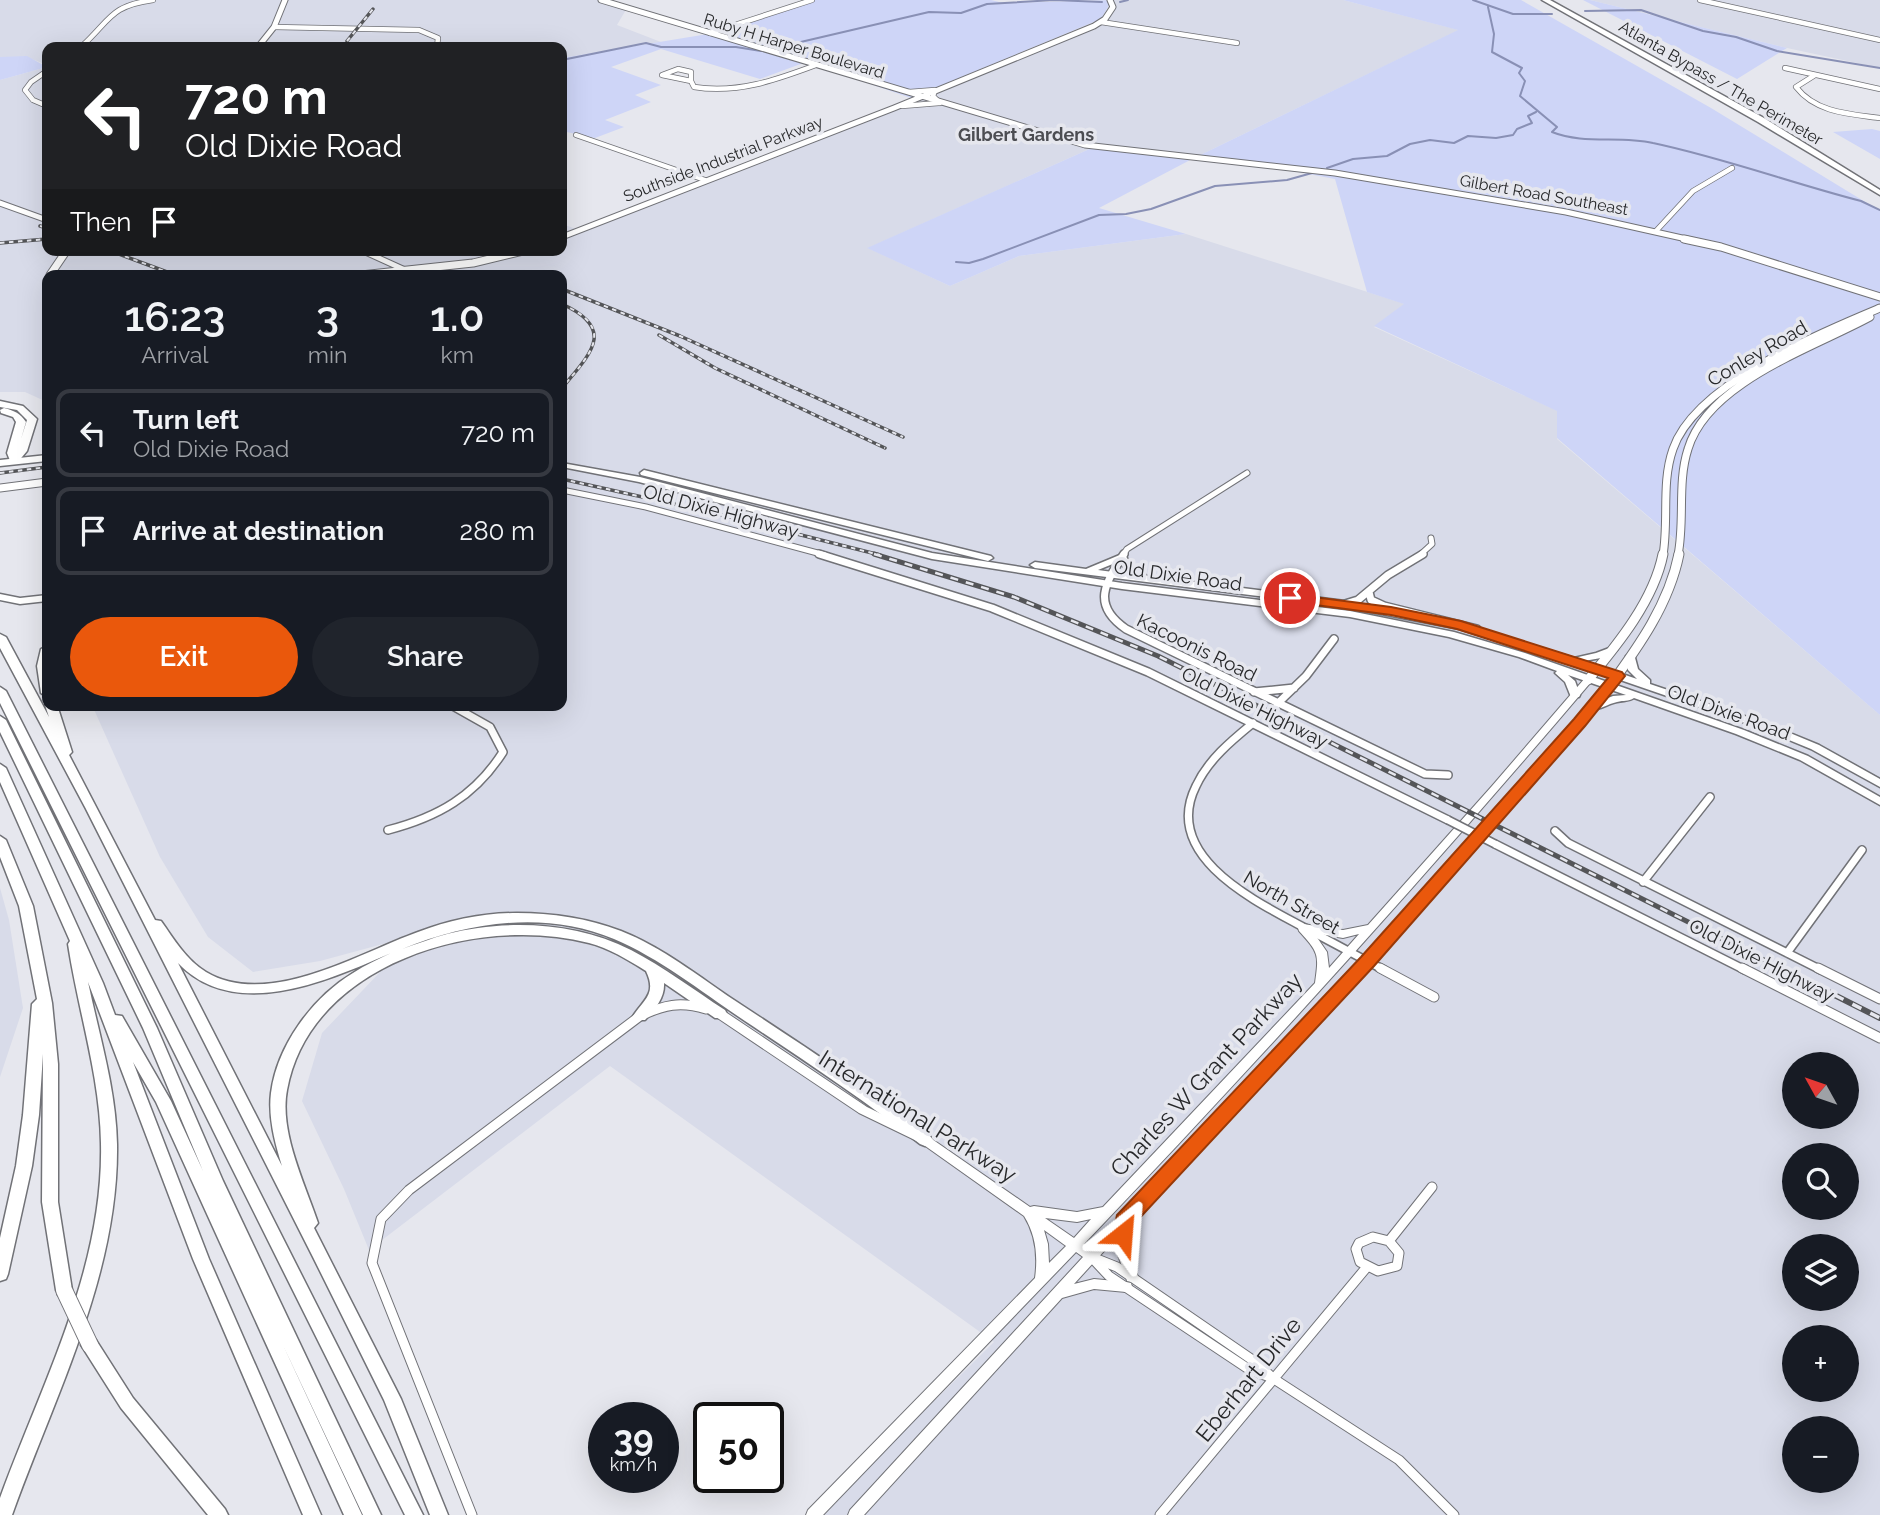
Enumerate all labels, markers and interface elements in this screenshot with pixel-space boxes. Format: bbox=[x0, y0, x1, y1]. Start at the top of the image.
street label: Ruby H Harper Boulevard bbox=[701, 9, 887, 83]
street label: Atlanta Bypass / The Perimeter bbox=[1616, 17, 1827, 149]
text: 720 m bbox=[185, 68, 328, 125]
icon: left bbox=[70, 70, 161, 161]
street label: Southside Industrial Parkway bbox=[620, 112, 826, 206]
district label: Gilbert Gardens bbox=[958, 124, 1094, 145]
text: Old Dixie Road bbox=[185, 127, 402, 164]
street label: Gilbert Road Southeast bbox=[1458, 171, 1630, 219]
icon: arrive bbox=[145, 203, 183, 241]
text: Then bbox=[70, 207, 131, 237]
text: 16:23 bbox=[125, 292, 225, 341]
text: 3 bbox=[316, 292, 339, 341]
text: 1.0 bbox=[430, 292, 484, 341]
street label: Conley Road bbox=[1703, 316, 1811, 390]
text: Arrival bbox=[141, 341, 209, 368]
text: min bbox=[308, 341, 347, 368]
text: km bbox=[441, 341, 474, 368]
text: Turn left bbox=[133, 405, 239, 435]
icon: left bbox=[74, 414, 112, 452]
text: 720 m bbox=[461, 418, 535, 448]
text: Old Dixie Road bbox=[133, 435, 289, 462]
street label: Old Dixie Highway bbox=[641, 480, 801, 542]
icon: arrive bbox=[74, 512, 112, 550]
text: Arrive at destination bbox=[133, 516, 384, 546]
text: 280 m bbox=[460, 516, 535, 546]
street label: Old Dixie Road bbox=[1113, 555, 1243, 595]
pin bbox=[1260, 568, 1320, 628]
icon: arrive bbox=[1271, 579, 1309, 617]
street label: Kacoonis Road bbox=[1134, 609, 1260, 685]
button: Exit bbox=[70, 617, 298, 697]
button: Share bbox=[312, 617, 539, 697]
street label: Old Dixie Highway bbox=[1178, 662, 1332, 752]
street label: Old Dixie Road bbox=[1665, 680, 1793, 744]
street label: North Street bbox=[1240, 866, 1345, 939]
street label: Old Dixie Highway bbox=[1686, 914, 1838, 1006]
street label: Charles W Grant Parkway bbox=[1104, 967, 1308, 1181]
street label: International Parkway bbox=[814, 1044, 1022, 1188]
north arrow bbox=[1782, 1052, 1858, 1129]
map controls bbox=[1782, 1052, 1859, 1493]
button: search bbox=[1782, 1143, 1859, 1220]
position arrow bbox=[1086, 1197, 1160, 1271]
button: layers bbox=[1782, 1234, 1859, 1311]
street label: Eberhart Drive bbox=[1190, 1311, 1306, 1447]
button: + bbox=[1782, 1325, 1859, 1402]
speed limit sign: 50 bbox=[693, 1402, 784, 1493]
button: − bbox=[1782, 1416, 1859, 1493]
text: 39 bbox=[613, 1418, 654, 1459]
text: km/h bbox=[610, 1454, 657, 1475]

